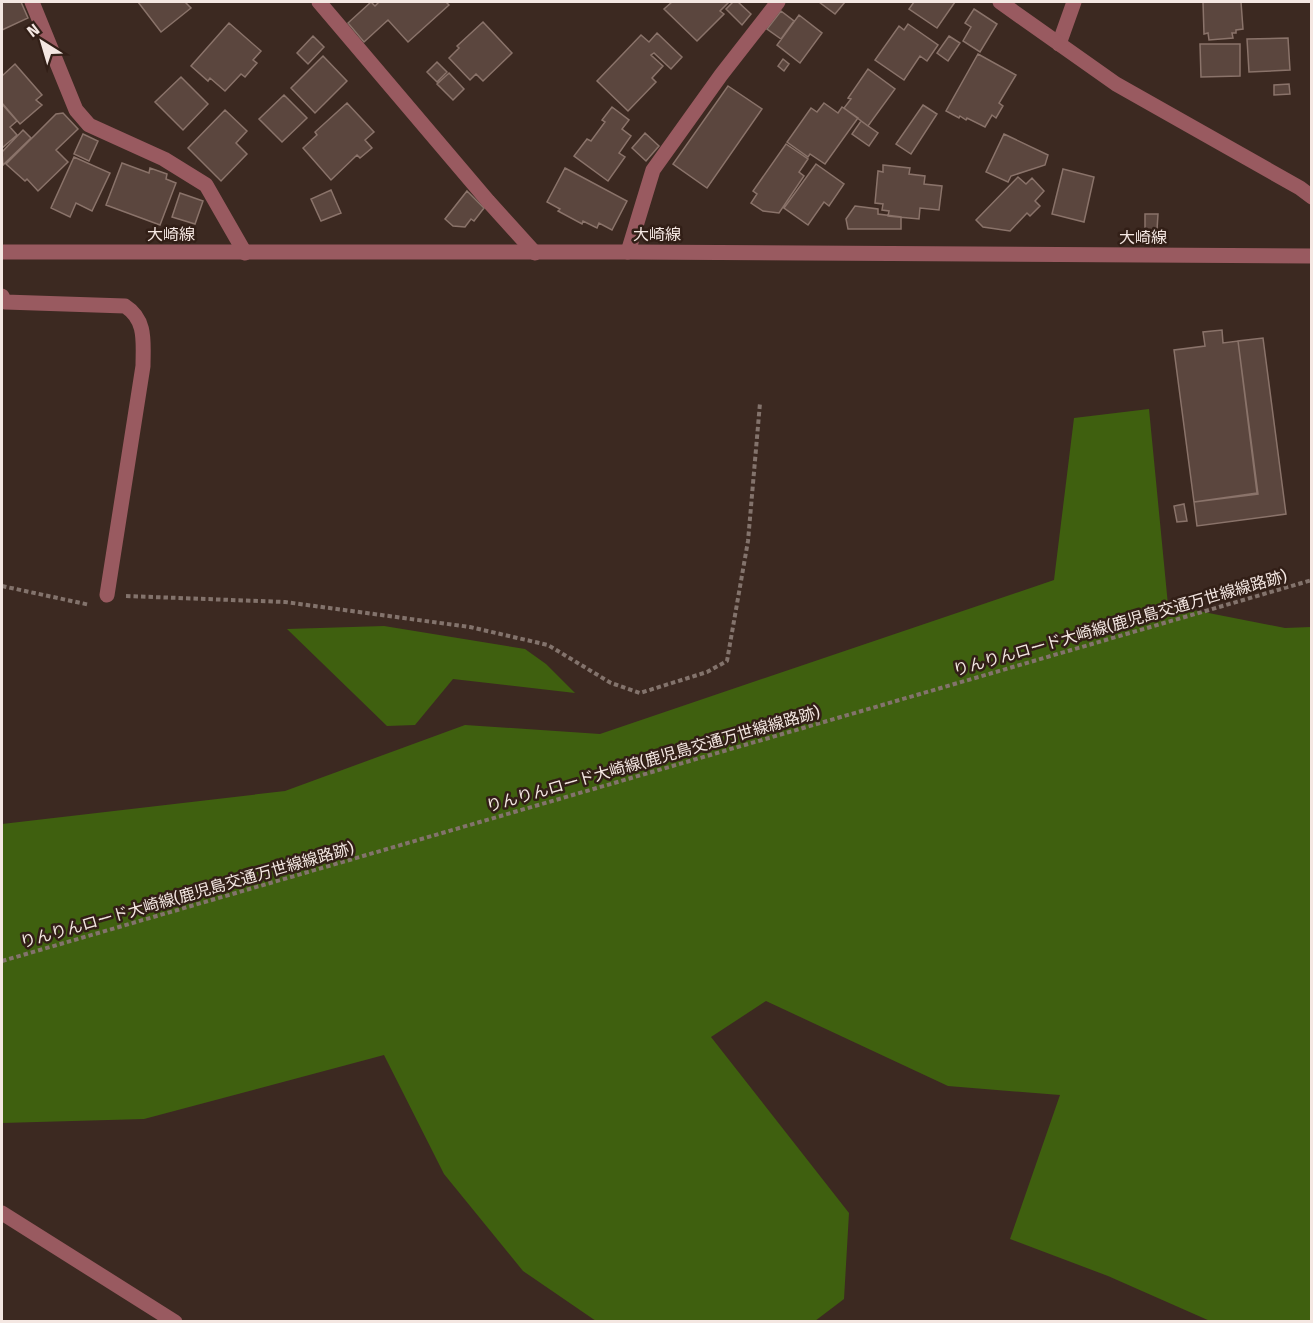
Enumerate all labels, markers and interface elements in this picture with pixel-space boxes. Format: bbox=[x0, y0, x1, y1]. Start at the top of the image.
north arrow bbox=[12, 12, 72, 72]
text: N bbox=[23, 20, 43, 41]
street label: 大崎線 bbox=[147, 225, 195, 244]
street label: 大崎線 bbox=[633, 225, 681, 244]
street label: 大崎線 bbox=[1119, 228, 1167, 247]
street label: りんりんロード大崎線(鹿児島交通万世線線路跡) bbox=[951, 566, 1289, 680]
street label: りんりんロード大崎線(鹿児島交通万世線線路跡) bbox=[484, 702, 822, 816]
street label: りんりんロード大崎線(鹿児島交通万世線線路跡) bbox=[18, 838, 356, 952]

